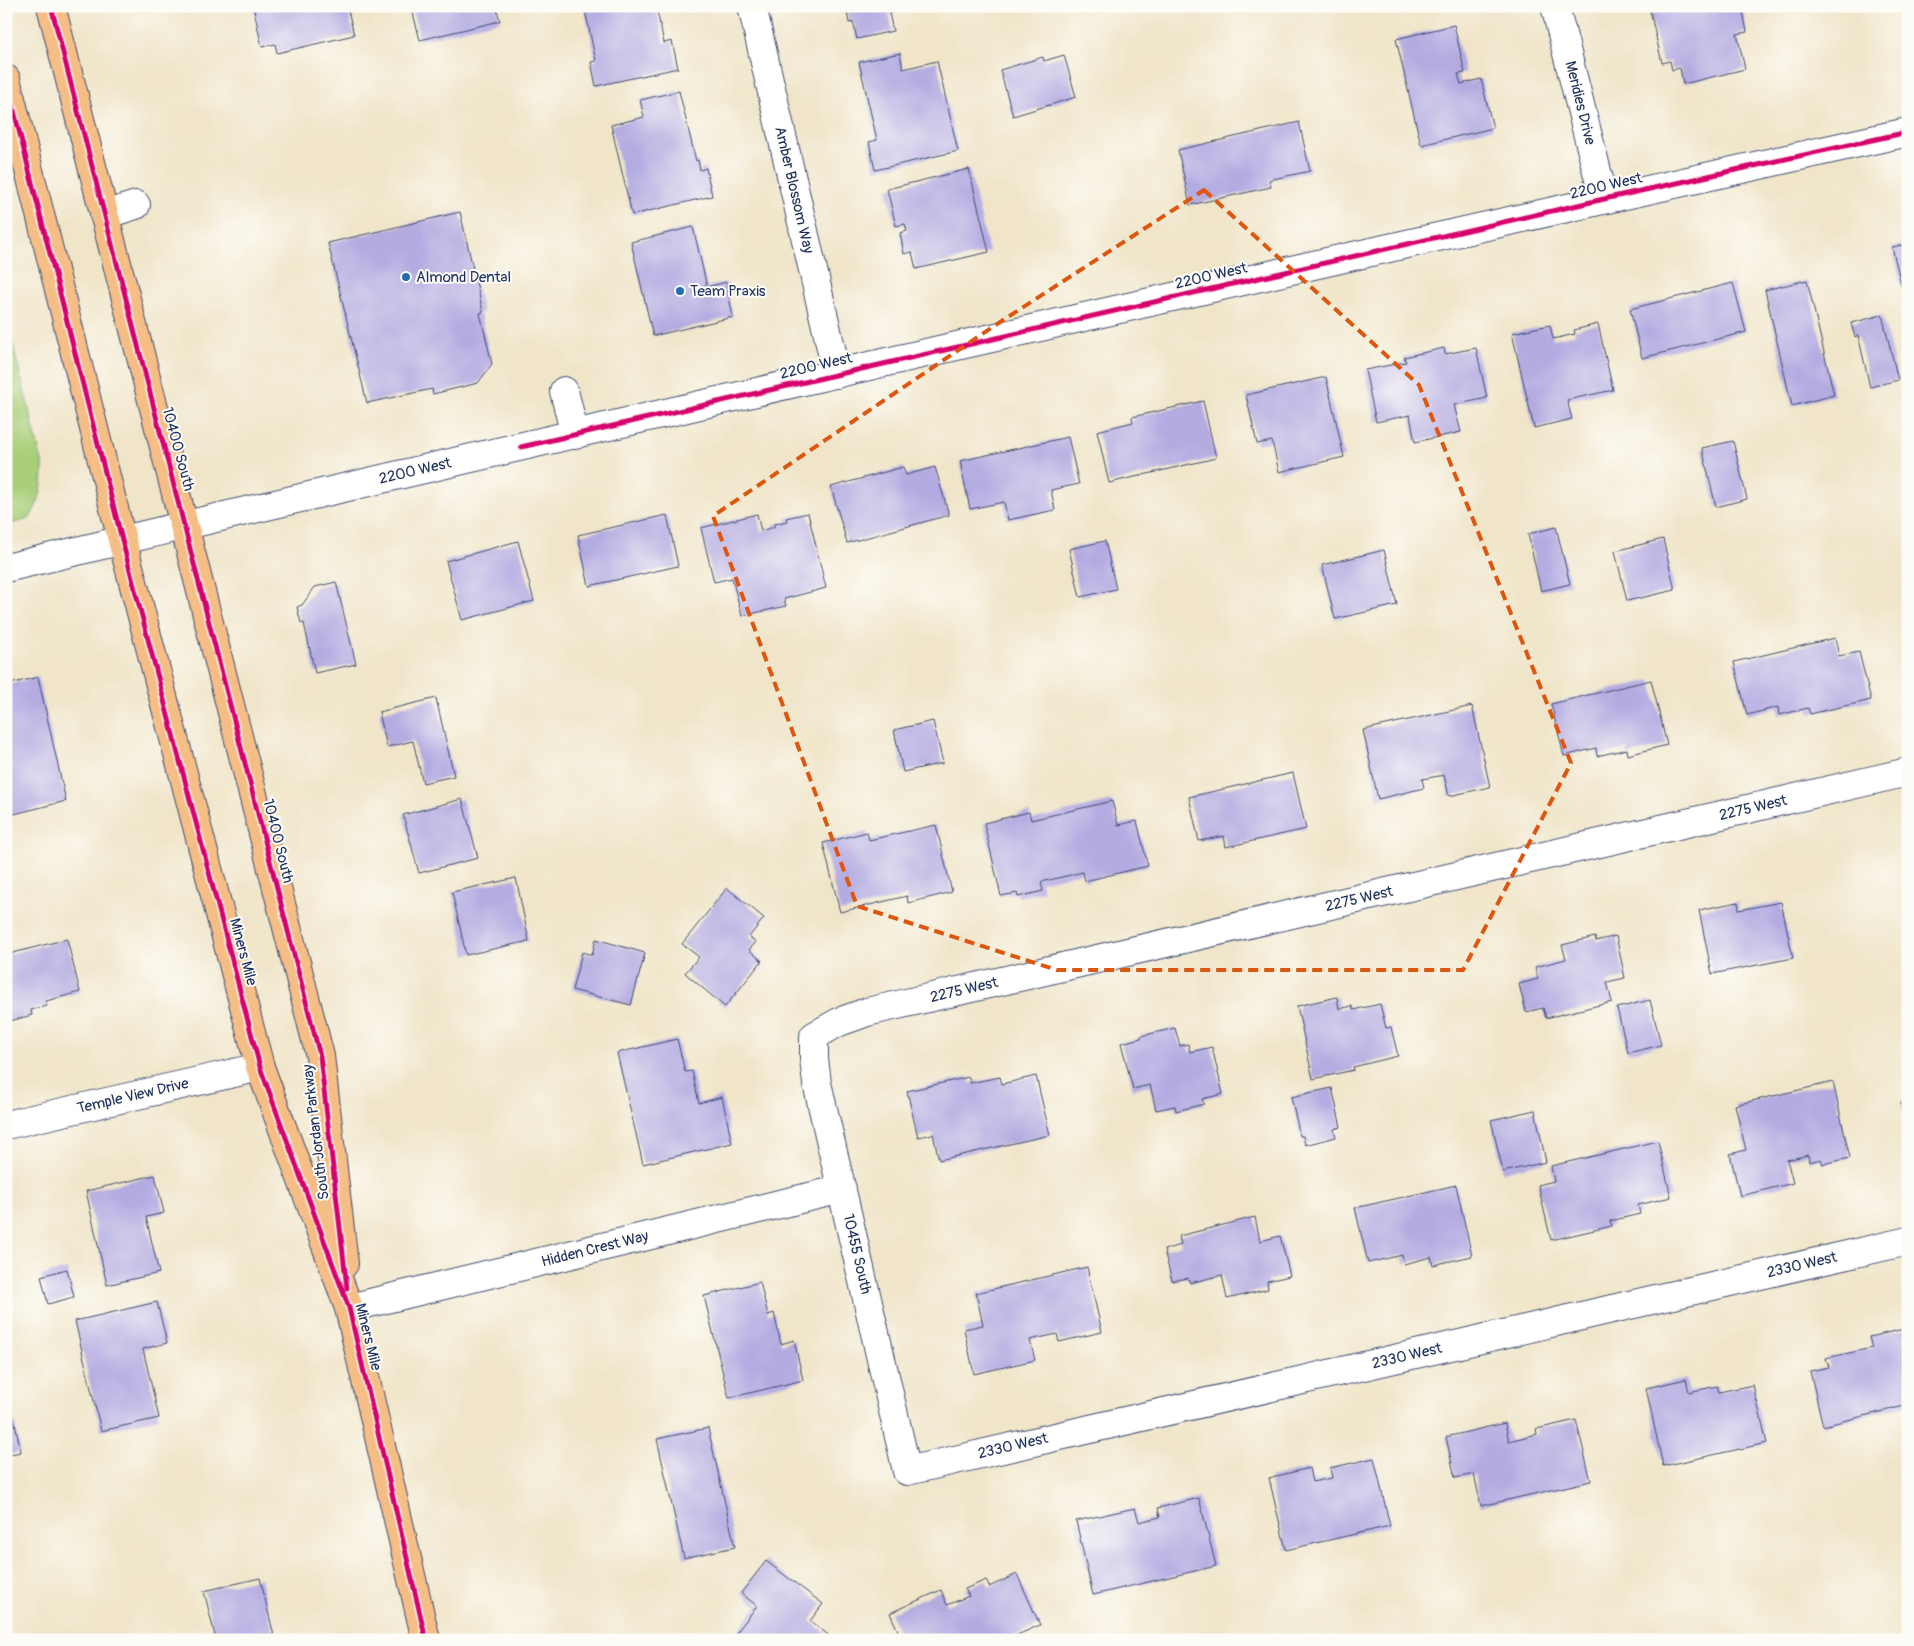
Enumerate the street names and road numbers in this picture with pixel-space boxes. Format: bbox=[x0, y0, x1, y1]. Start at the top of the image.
street label: Meridies Drive bbox=[1560, 59, 1600, 147]
street label: Amber Blossom Way bbox=[770, 125, 818, 256]
street label: 2200 West bbox=[1568, 168, 1645, 204]
street label: 2200 West bbox=[1173, 258, 1250, 294]
street label: 2200 West bbox=[778, 348, 855, 384]
street label: 10400 South bbox=[158, 405, 198, 493]
street label: 2200 West bbox=[377, 453, 454, 489]
street label: 2275 West bbox=[1717, 791, 1790, 825]
street label: 10400 South bbox=[258, 797, 298, 885]
street label: 2275 West bbox=[1323, 882, 1396, 916]
street label: Miners Mile bbox=[225, 916, 261, 988]
street label: 2275 West bbox=[928, 973, 1001, 1007]
street label: South Jordan Parkway bbox=[298, 1063, 334, 1201]
street label: Temple View Drive bbox=[75, 1074, 191, 1118]
street label: 10455 South bbox=[839, 1212, 875, 1296]
street label: Hidden Crest Way bbox=[539, 1226, 651, 1271]
street label: 2330 West bbox=[1765, 1248, 1840, 1282]
street label: Miners Mile bbox=[350, 1301, 386, 1373]
street label: 2330 West bbox=[1370, 1339, 1445, 1373]
street label: 2330 West bbox=[976, 1429, 1051, 1463]

